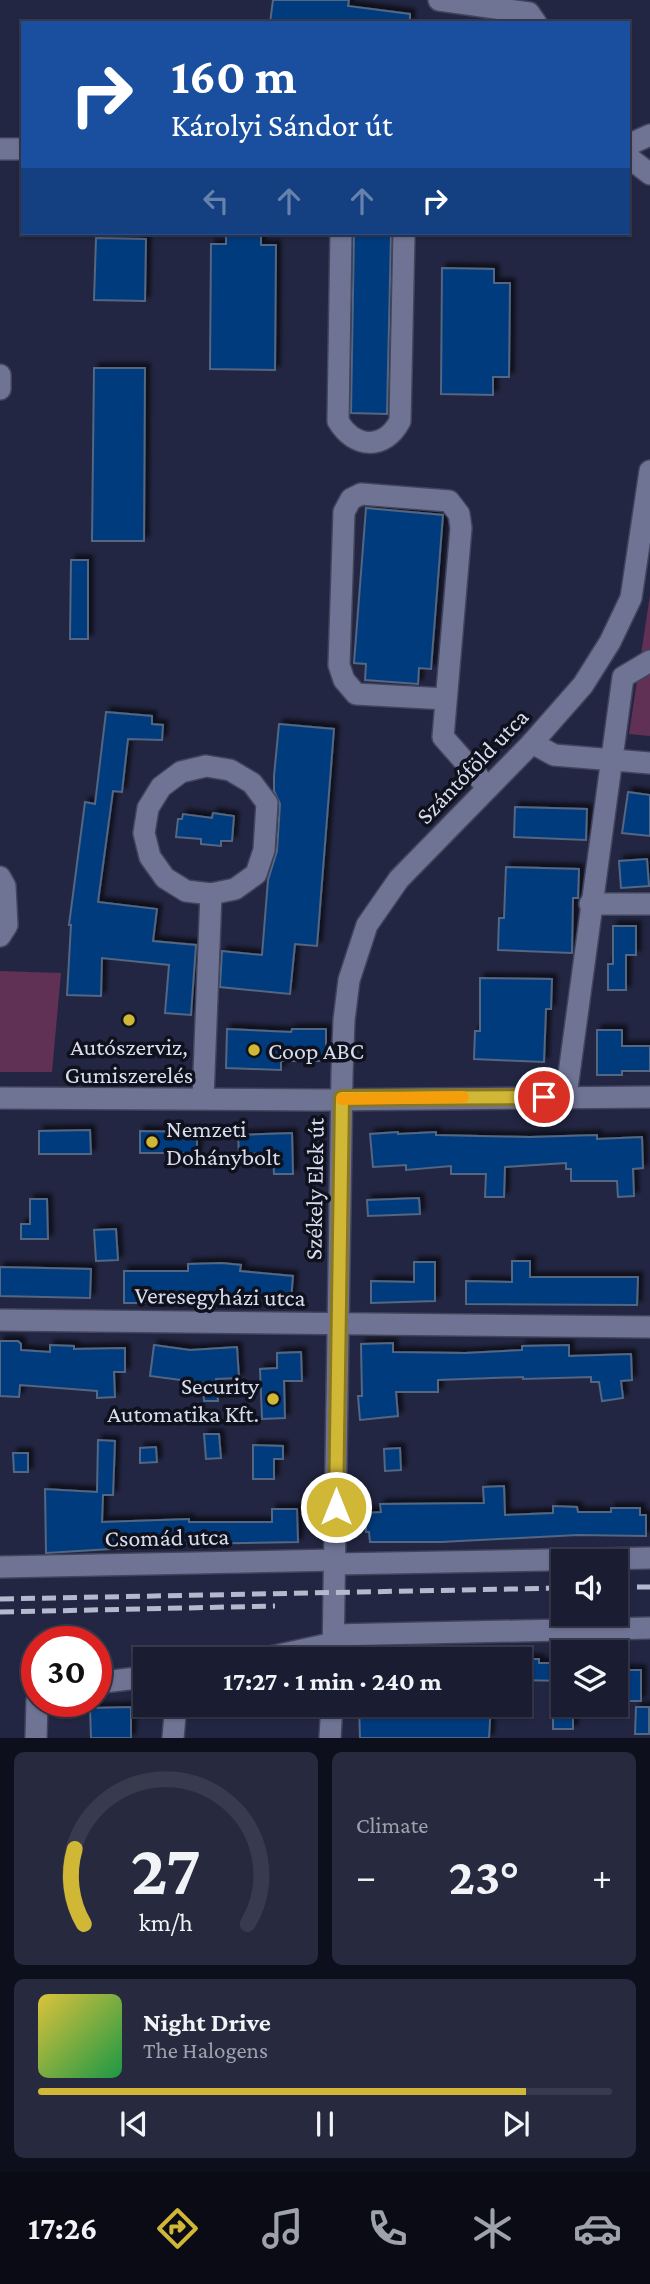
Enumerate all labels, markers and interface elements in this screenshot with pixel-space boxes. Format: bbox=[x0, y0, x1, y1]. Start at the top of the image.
icon: right bbox=[56, 49, 147, 140]
text: 160 m bbox=[171, 49, 297, 104]
text: Károlyi Sándor út bbox=[171, 107, 393, 143]
icon: left bbox=[197, 182, 235, 220]
icon: ahead bbox=[270, 182, 308, 220]
icon: ahead bbox=[343, 182, 381, 220]
icon: right bbox=[416, 182, 454, 220]
street label: Szántóföld utca bbox=[411, 703, 533, 829]
marker: Autószerviz, Gumiszerelés bbox=[121, 1012, 137, 1028]
place label: Autószerviz, Gumiszerelés bbox=[65, 1033, 193, 1088]
place label: Coop ABC bbox=[268, 1037, 364, 1064]
marker: Coop ABC bbox=[246, 1042, 262, 1058]
pin bbox=[514, 1067, 574, 1127]
icon: arrive bbox=[525, 1078, 563, 1116]
place label: Nemzeti Dohánybolt bbox=[166, 1115, 281, 1170]
street label: Székely Elek út bbox=[299, 1117, 329, 1260]
marker: Nemzeti Dohánybolt bbox=[144, 1134, 160, 1150]
street label: Veresegyházi utca bbox=[134, 1281, 306, 1311]
place label: Security Automatika Kft. bbox=[107, 1372, 260, 1427]
marker: Security Automatika Kft. bbox=[265, 1391, 281, 1407]
position arrow bbox=[299, 1470, 373, 1544]
street label: Csomád utca bbox=[104, 1522, 230, 1552]
map controls bbox=[551, 1549, 628, 1717]
button: sound bbox=[551, 1549, 628, 1626]
speed limit sign: 30 bbox=[21, 1626, 112, 1717]
button: layers bbox=[551, 1640, 628, 1717]
text: 17:27 · 1 min · 240 m bbox=[223, 1667, 442, 1696]
text: Climate bbox=[356, 1812, 428, 1838]
text: 27 bbox=[131, 1830, 201, 1911]
text: 23° bbox=[448, 1847, 520, 1905]
text: − bbox=[356, 1855, 376, 1897]
text: + bbox=[592, 1855, 612, 1897]
text: km/h bbox=[139, 1909, 193, 1936]
text: Night Drive bbox=[143, 2008, 271, 2037]
text: The Halogens bbox=[143, 2037, 268, 2063]
icon: previous bbox=[115, 2105, 153, 2143]
icon: pause bbox=[306, 2105, 344, 2143]
icon: next bbox=[497, 2105, 535, 2143]
icon: directions bbox=[153, 2204, 202, 2253]
icon: music bbox=[258, 2204, 307, 2253]
icon: phone bbox=[363, 2204, 412, 2253]
icon: climate bbox=[468, 2204, 517, 2253]
icon: car bbox=[573, 2204, 622, 2253]
text: 17:26 bbox=[28, 2210, 98, 2246]

